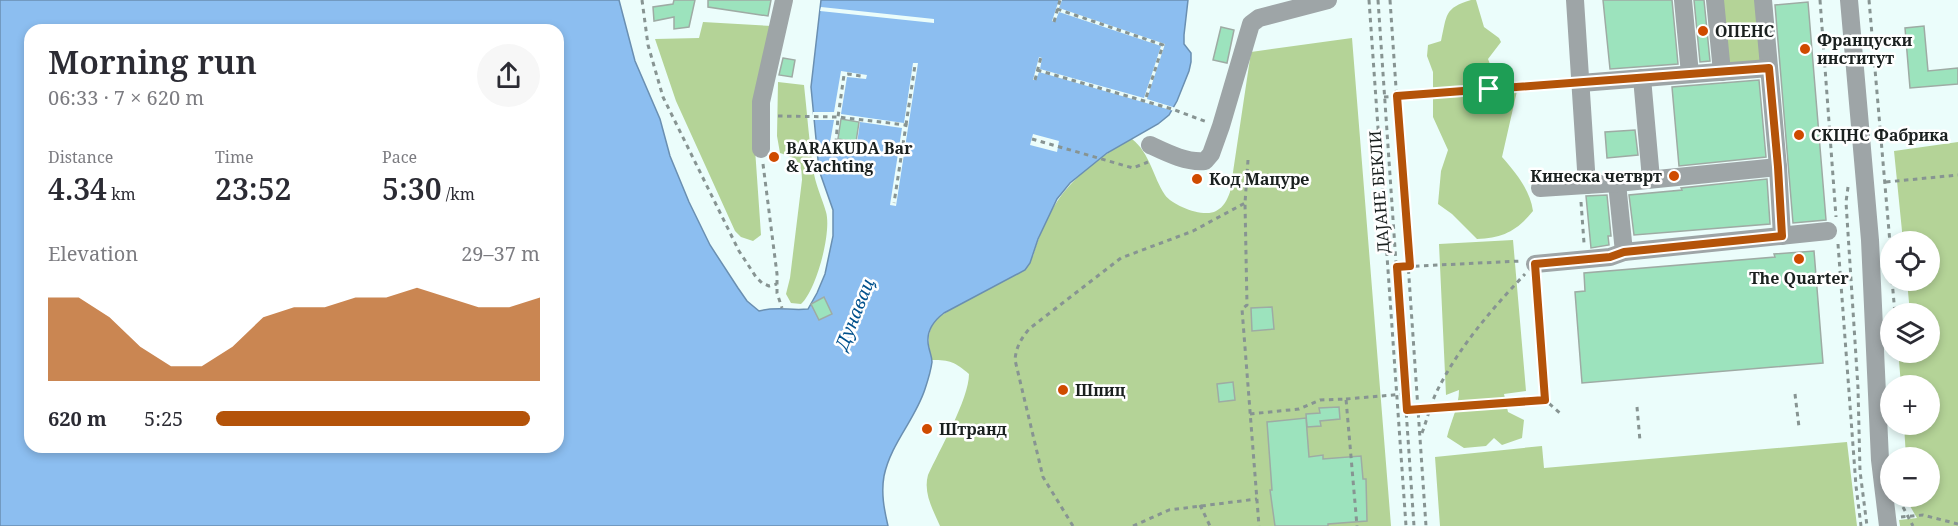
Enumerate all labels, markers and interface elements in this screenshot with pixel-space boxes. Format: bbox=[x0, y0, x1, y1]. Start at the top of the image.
place label: ОПЕНС bbox=[1715, 20, 1774, 42]
marker: ОПЕНС bbox=[1696, 24, 1710, 38]
place label: Француски институт bbox=[1817, 29, 1912, 69]
text: Morning run bbox=[48, 39, 257, 84]
marker: Француски институт bbox=[1798, 42, 1812, 56]
button: share bbox=[477, 44, 540, 107]
pin bbox=[1463, 63, 1514, 114]
icon: arrive bbox=[1472, 72, 1505, 105]
text: 06:33 · 7 × 620 m bbox=[48, 84, 204, 111]
place label: СКЦНС Фабрика bbox=[1811, 124, 1949, 146]
marker: СКЦНС Фабрика bbox=[1792, 128, 1806, 142]
street label: ДАЈАНЕ БЕКЛИ bbox=[1364, 130, 1394, 254]
place label: BARAKUDA Bar & Yachting bbox=[786, 137, 913, 177]
text: Distance bbox=[48, 146, 113, 168]
text: Time bbox=[215, 146, 254, 168]
text: Pace bbox=[382, 146, 417, 168]
marker: BARAKUDA Bar & Yachting bbox=[767, 150, 781, 164]
place label: Кинеска четврт bbox=[1530, 165, 1662, 187]
text: 4.34 bbox=[48, 168, 107, 209]
text: 23:52 bbox=[215, 168, 291, 209]
text: 5:30 bbox=[382, 168, 442, 209]
place label: Код Мацуре bbox=[1209, 168, 1309, 190]
marker: Кинеска четврт bbox=[1667, 169, 1681, 183]
marker: Код Мацуре bbox=[1190, 172, 1204, 186]
text: km bbox=[107, 183, 136, 205]
text: /km bbox=[442, 183, 475, 205]
map controls bbox=[1880, 231, 1940, 507]
button: locate bbox=[1880, 231, 1940, 291]
text: Elevation bbox=[48, 240, 138, 267]
text: 29–37 m bbox=[461, 240, 540, 267]
marker: The Quarter bbox=[1792, 252, 1806, 266]
place label: The Quarter bbox=[1749, 267, 1849, 289]
water label: Дунавац bbox=[828, 275, 879, 355]
button: layers bbox=[1880, 303, 1940, 363]
button: + bbox=[1880, 375, 1940, 435]
place label: Шпиц bbox=[1075, 379, 1126, 401]
marker: Шпиц bbox=[1056, 383, 1070, 397]
text: 620 m bbox=[48, 405, 107, 432]
text: 5:25 bbox=[144, 405, 183, 432]
place label: Штранд bbox=[939, 418, 1007, 440]
marker: Штранд bbox=[920, 422, 934, 436]
button: − bbox=[1880, 447, 1940, 507]

